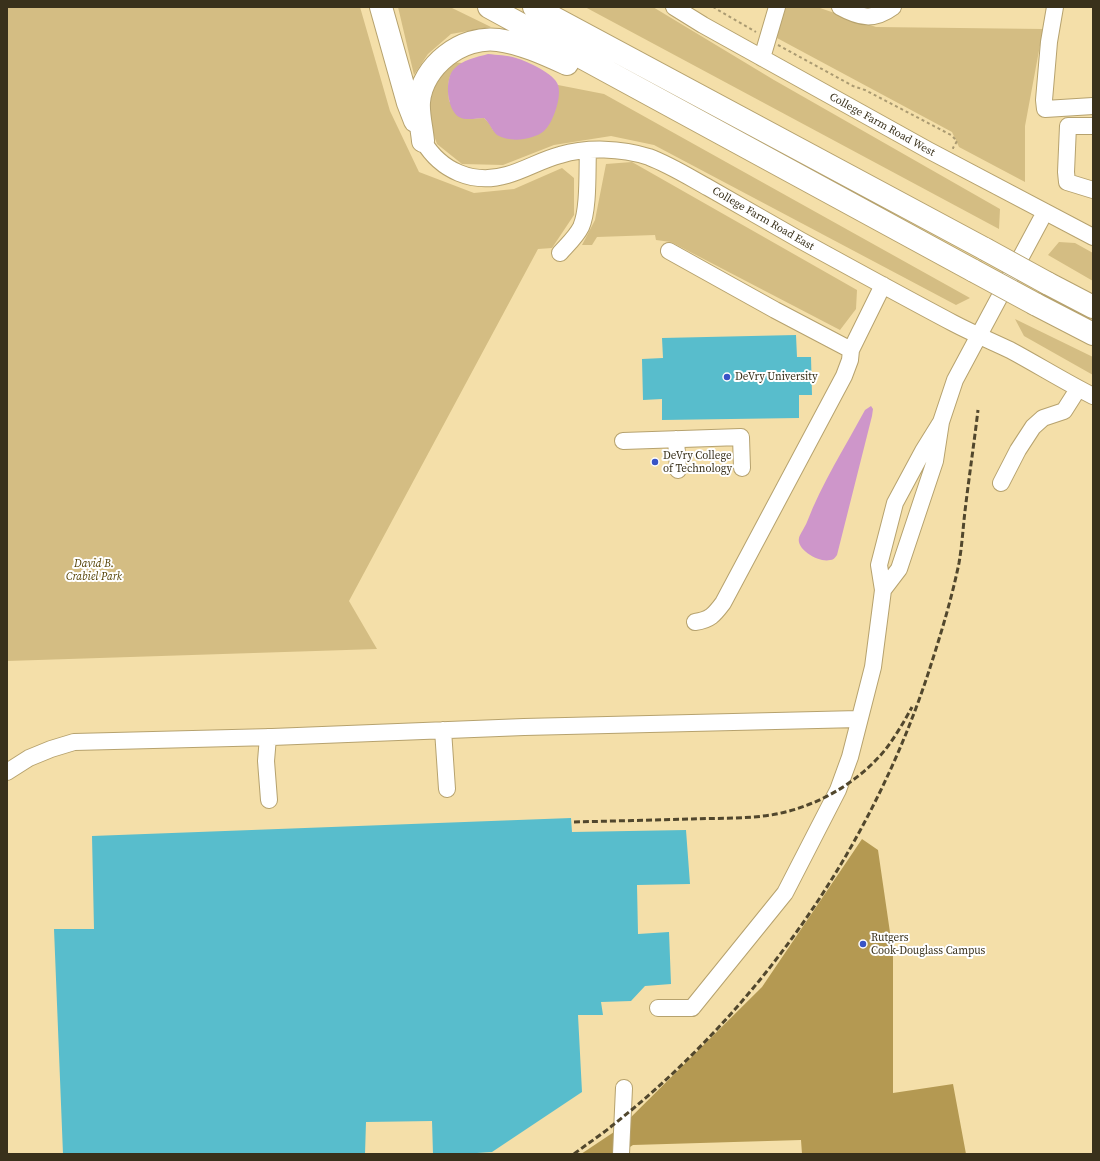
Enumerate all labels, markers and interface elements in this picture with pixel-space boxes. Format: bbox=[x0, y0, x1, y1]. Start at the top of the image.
street label: College Farm Road West bbox=[827, 90, 937, 160]
street label: College Farm Road East bbox=[710, 184, 816, 254]
place label: DeVry University bbox=[735, 370, 818, 384]
marker: DeVry University bbox=[722, 372, 732, 382]
place label: DeVry College of Technology bbox=[663, 449, 732, 475]
marker: DeVry College of Technology bbox=[650, 457, 660, 467]
park label: David B. Crabiel Park bbox=[66, 557, 122, 583]
place label: Rutgers Cook-Douglass Campus bbox=[871, 931, 985, 957]
marker: Rutgers Cook-Douglass Campus bbox=[858, 939, 868, 949]

